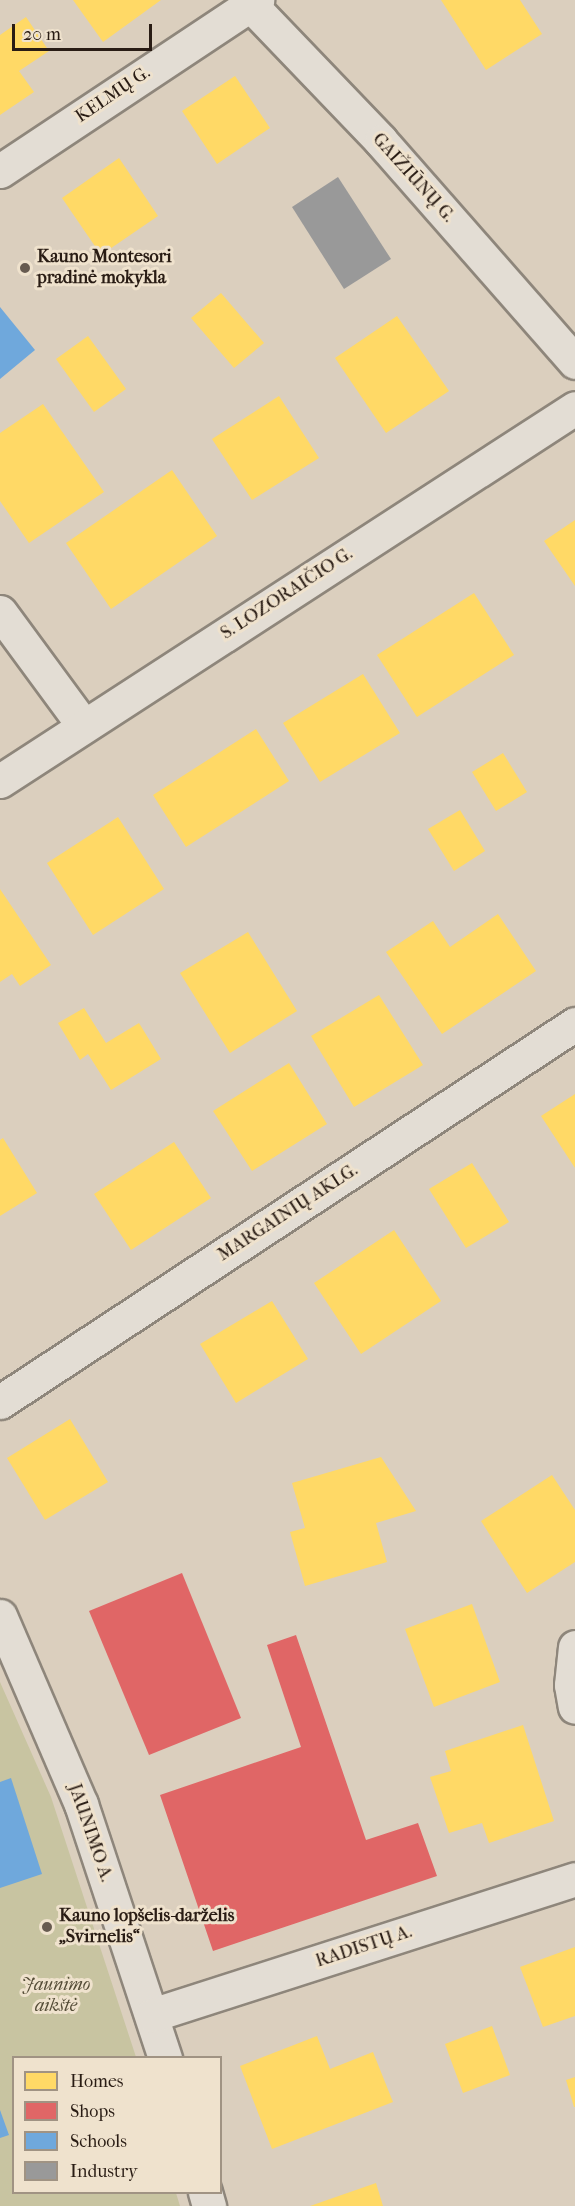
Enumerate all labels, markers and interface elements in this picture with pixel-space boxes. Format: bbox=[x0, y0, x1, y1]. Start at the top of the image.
scale bar bbox=[15, 12, 154, 50]
text: 20 m bbox=[23, 24, 61, 45]
street label: KELMŲ G. bbox=[72, 62, 154, 128]
street label: GAIŽIŪNŲ G. bbox=[367, 129, 459, 227]
place label: Kauno Montesori pradinė mokykla bbox=[37, 247, 172, 290]
marker: Kauno Montesori pradinė mokykla bbox=[18, 261, 32, 275]
street label: S. LOZORAIČIO G. bbox=[217, 543, 357, 645]
street label: MARGAINIŲ AKLG. bbox=[214, 1160, 362, 1266]
street label: JAUNIMO A. bbox=[63, 1781, 117, 1885]
place label: Kauno lopšelis-darželis „Svirnelis“ bbox=[59, 1906, 234, 1948]
marker: Kauno lopšelis-darželis „Svirnelis“ bbox=[40, 1920, 54, 1934]
street label: RADISTŲ A. bbox=[313, 1921, 415, 1973]
park label: Jaunimo aikštė bbox=[22, 1975, 90, 2018]
legend bbox=[12, 2056, 222, 2194]
text: Homes bbox=[70, 2071, 124, 2092]
text: Shops bbox=[70, 2101, 115, 2122]
text: Schools bbox=[70, 2131, 127, 2152]
text: Industry bbox=[70, 2161, 138, 2182]

